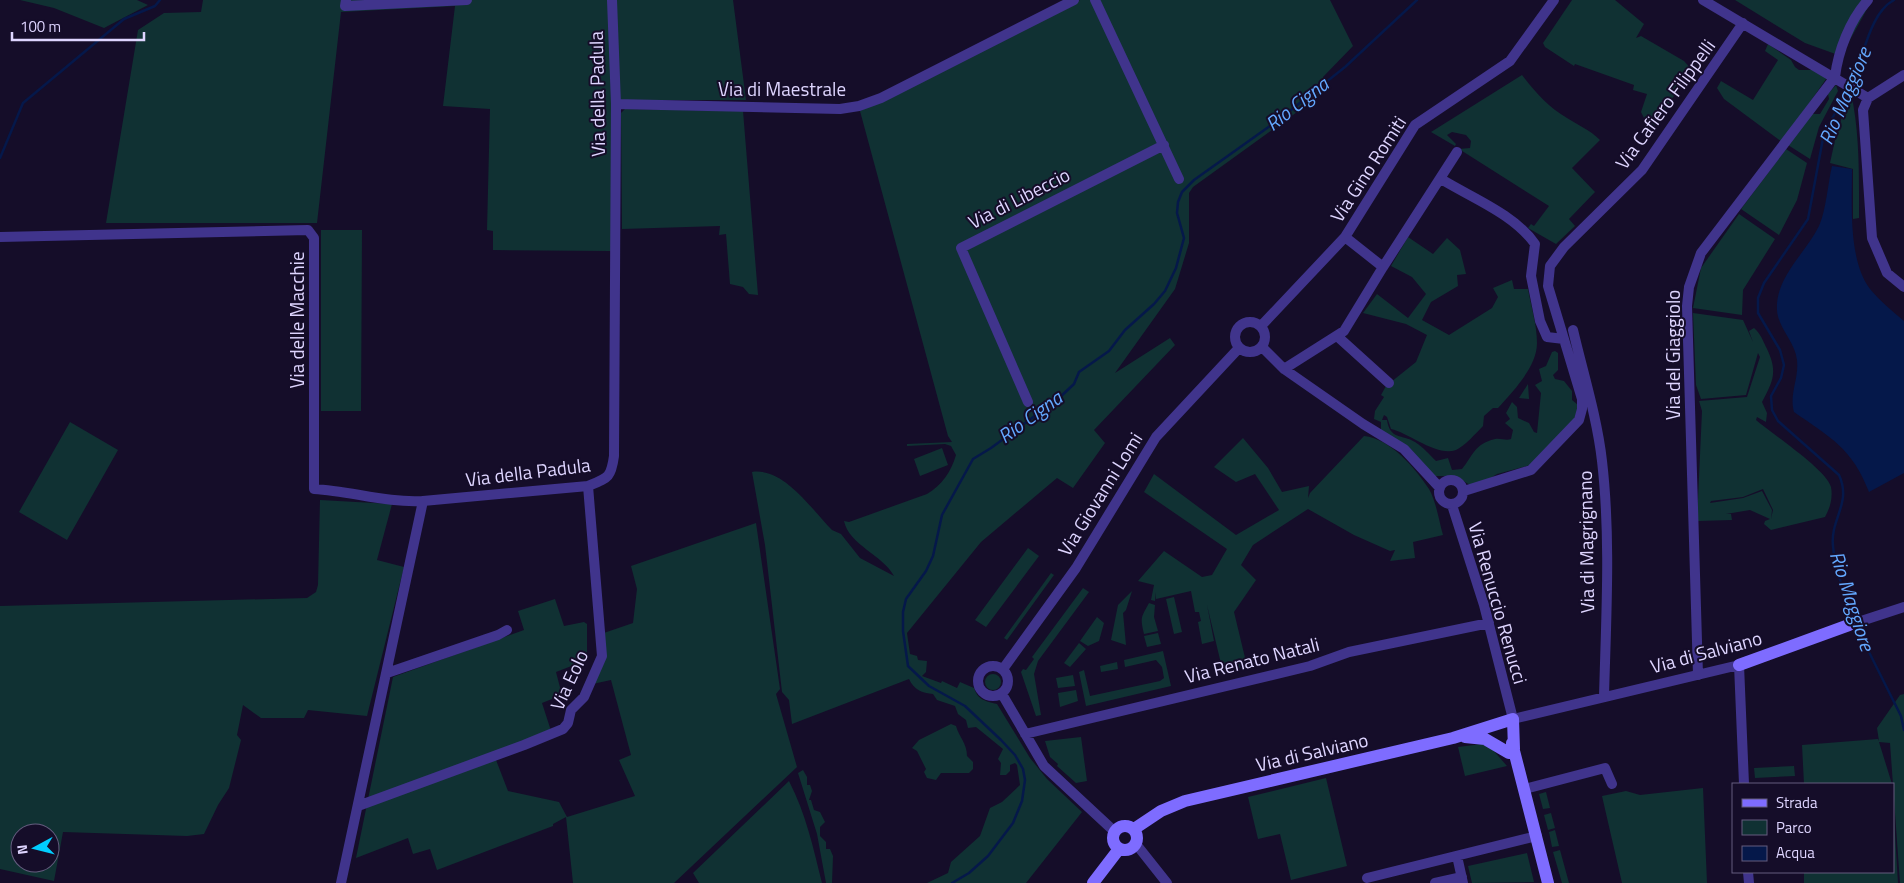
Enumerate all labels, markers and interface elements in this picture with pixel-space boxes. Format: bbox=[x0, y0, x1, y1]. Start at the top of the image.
scale bar bbox=[12, 10, 145, 42]
text: 100 m bbox=[20, 15, 61, 38]
street label: Via della Padula bbox=[581, 30, 612, 157]
street label: Via Cafiero Filippelli bbox=[1607, 33, 1722, 175]
water label: Rio Maggiore bbox=[1810, 41, 1880, 149]
water label: Rio Cigna bbox=[1258, 68, 1336, 138]
street label: Via di Maestrale bbox=[718, 74, 846, 103]
street label: Via Gino Romiti bbox=[1322, 110, 1413, 228]
street label: Via di Libeccio bbox=[963, 159, 1075, 236]
street label: Via delle Macchie bbox=[282, 251, 311, 389]
street label: Via del Giaggiolo bbox=[1658, 290, 1687, 420]
water label: Rio Cigna bbox=[991, 382, 1069, 451]
street label: Via Giovanni Lomi bbox=[1050, 426, 1149, 561]
street label: Via della Padula bbox=[464, 449, 593, 494]
street label: Via di Magrignano bbox=[1570, 470, 1601, 614]
street label: Via Renuccio Renucci bbox=[1461, 519, 1535, 687]
water label: Rio Maggiore bbox=[1822, 547, 1884, 656]
street label: Via di Salviano bbox=[1647, 623, 1765, 680]
street label: Via Renato Natali bbox=[1182, 629, 1322, 690]
street label: Via Eolo bbox=[542, 645, 595, 715]
street label: Via di Salviano bbox=[1253, 724, 1371, 779]
legend bbox=[1732, 783, 1894, 873]
text: Strada bbox=[1776, 791, 1818, 814]
text: Parco bbox=[1776, 816, 1812, 839]
north arrow bbox=[10, 823, 60, 873]
text: Acqua bbox=[1776, 841, 1815, 864]
text: N bbox=[11, 844, 33, 856]

